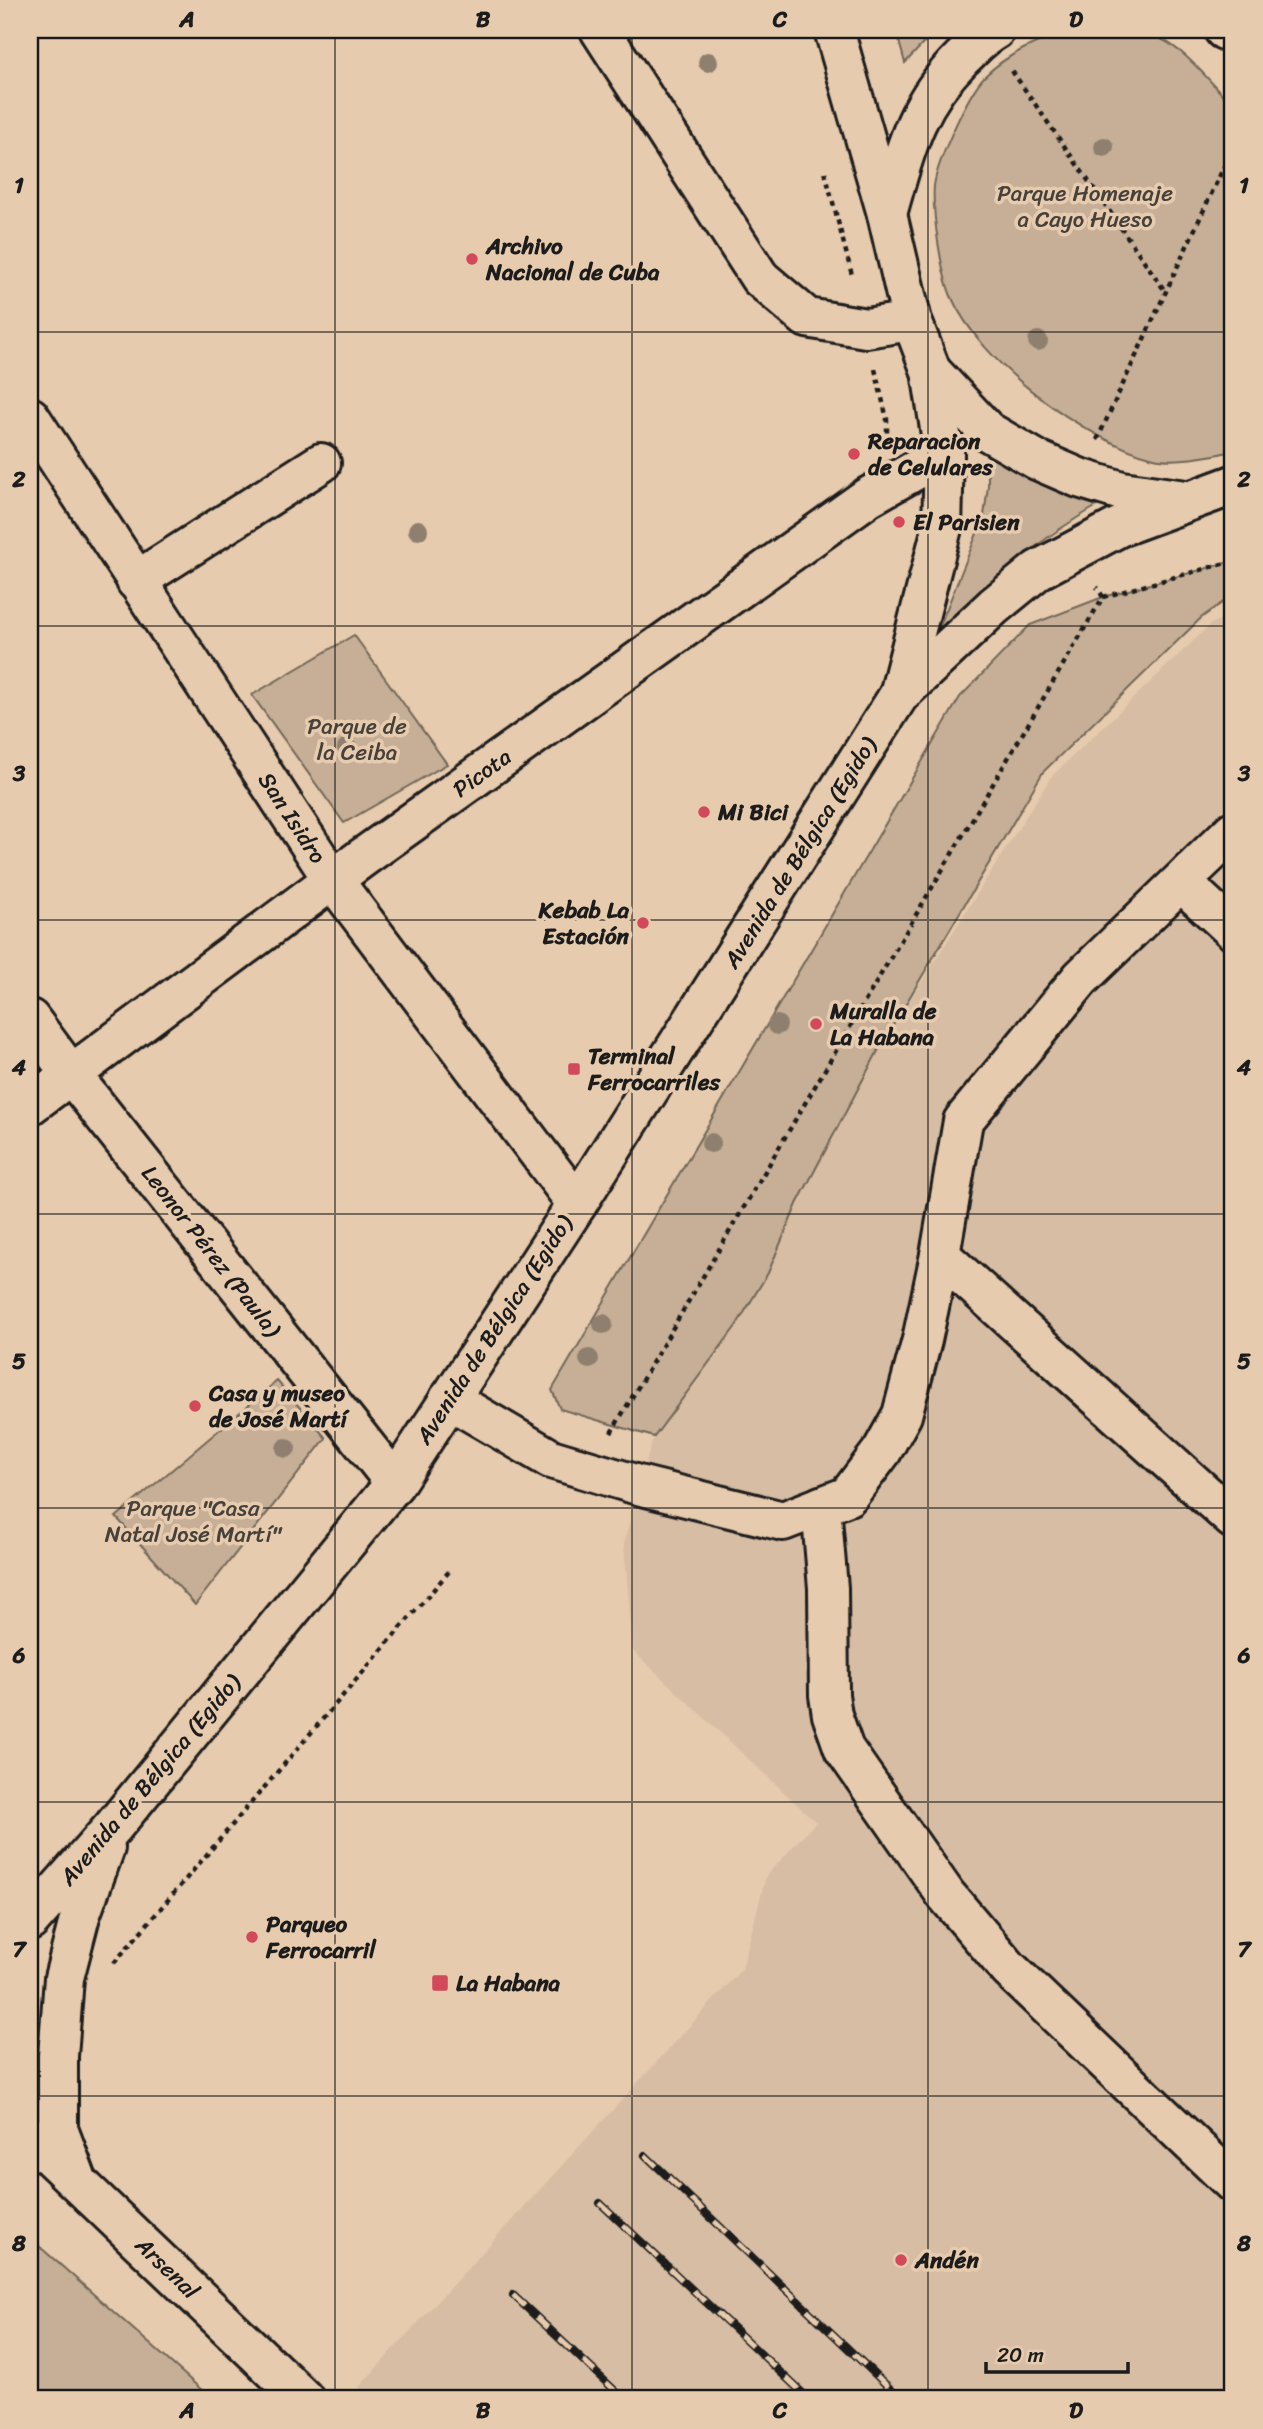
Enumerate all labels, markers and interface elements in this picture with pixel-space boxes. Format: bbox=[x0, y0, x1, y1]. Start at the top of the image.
text: A bbox=[178, 0, 195, 40]
text: B bbox=[476, 0, 491, 40]
text: C bbox=[772, 0, 788, 40]
text: D bbox=[1069, 0, 1084, 40]
text: 1 bbox=[14, 165, 24, 206]
text: 1 bbox=[1239, 165, 1249, 206]
park label: Parque Homenaje a Cayo Hueso bbox=[997, 173, 1173, 240]
place label: Archivo Nacional de Cuba bbox=[485, 226, 660, 293]
marker: Archivo Nacional de Cuba bbox=[464, 251, 480, 267]
place label: Reparacion de Celulares bbox=[867, 421, 993, 488]
marker: Reparacion de Celulares bbox=[846, 446, 862, 462]
text: 2 bbox=[11, 459, 26, 500]
text: 2 bbox=[1236, 459, 1251, 500]
place label: El Parisien bbox=[913, 502, 1020, 543]
marker: El Parisien bbox=[891, 514, 907, 530]
park label: Parque de la Ceiba bbox=[307, 706, 407, 773]
street label: Avenida de Bélgica (Egido) bbox=[711, 728, 889, 978]
street label: Picota bbox=[444, 737, 521, 809]
text: 3 bbox=[12, 753, 26, 794]
text: 3 bbox=[1237, 753, 1251, 794]
street label: San Isidro bbox=[247, 763, 337, 873]
place label: Mi Bici bbox=[717, 792, 790, 833]
marker: Mi Bici bbox=[696, 804, 712, 820]
place label: Kebab La Estación bbox=[538, 890, 630, 957]
marker: Kebab La Estación bbox=[635, 915, 651, 931]
place label: Muralla de La Habana bbox=[829, 991, 937, 1058]
marker: Muralla de La Habana bbox=[808, 1016, 824, 1032]
place label: Terminal Ferrocarriles bbox=[587, 1036, 722, 1103]
text: 4 bbox=[11, 1047, 27, 1088]
text: 4 bbox=[1236, 1047, 1252, 1088]
marker: Terminal Ferrocarriles bbox=[566, 1061, 582, 1077]
street label: Leonor Pérez (Paula) bbox=[130, 1156, 293, 1348]
street label: Avenida de Bélgica (Egido) bbox=[404, 1205, 585, 1454]
text: 5 bbox=[12, 1341, 26, 1382]
text: 5 bbox=[1237, 1341, 1251, 1382]
place label: Casa y museo de José Martí bbox=[208, 1373, 350, 1440]
marker: Casa y museo de José Martí bbox=[187, 1398, 203, 1414]
park label: Parque "Casa Natal José Martí" bbox=[105, 1488, 283, 1555]
text: 6 bbox=[11, 1635, 26, 1676]
text: 6 bbox=[1236, 1635, 1251, 1676]
street label: Avenida de Bélgica (Egido) bbox=[48, 1663, 253, 1896]
place label: Parqueo Ferrocarril bbox=[265, 1904, 377, 1971]
text: 7 bbox=[12, 1929, 27, 1970]
marker: Parqueo Ferrocarril bbox=[244, 1929, 260, 1945]
text: 7 bbox=[1237, 1929, 1252, 1970]
place label: La Habana bbox=[456, 1963, 561, 2004]
marker: La Habana bbox=[430, 1973, 450, 1993]
text: 8 bbox=[11, 2223, 26, 2264]
text: 8 bbox=[1236, 2223, 1251, 2264]
street label: Arsenal bbox=[124, 2226, 209, 2310]
place label: Andén bbox=[914, 2240, 979, 2281]
marker: Andén bbox=[893, 2252, 909, 2268]
scale bar bbox=[986, 2331, 1128, 2375]
text: 20 m bbox=[997, 2336, 1044, 2374]
text: A bbox=[178, 2390, 195, 2429]
text: B bbox=[476, 2390, 491, 2429]
text: C bbox=[772, 2390, 788, 2429]
text: D bbox=[1069, 2390, 1084, 2429]

